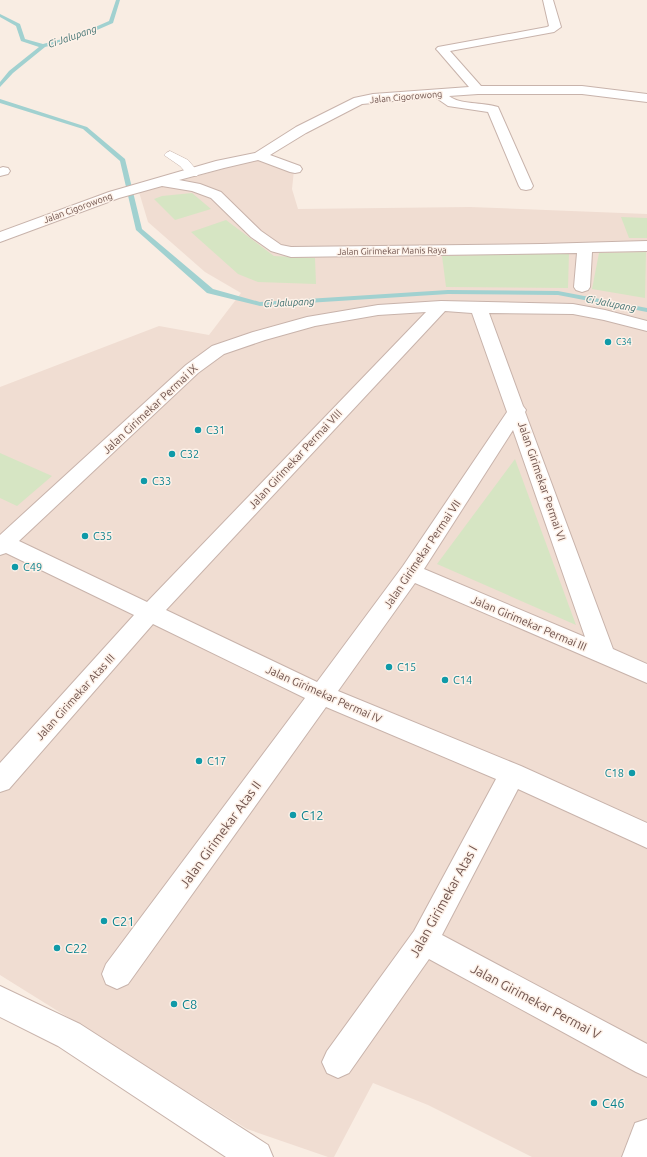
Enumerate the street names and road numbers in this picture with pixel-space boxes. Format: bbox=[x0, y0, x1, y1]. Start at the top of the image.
street label: Jalan Cigorowong bbox=[369, 89, 443, 105]
street label: Jalan Cigorowong bbox=[42, 191, 114, 225]
street label: Jalan Girimekar Manis Raya bbox=[337, 245, 447, 257]
street label: Jalan Girimekar Permai IX bbox=[100, 362, 200, 456]
street label: Jalan Girimekar Permai VIII bbox=[246, 407, 344, 511]
street label: Jalan Girimekar Permai VI bbox=[516, 420, 568, 542]
street label: Jalan Girimekar Permai VII bbox=[381, 497, 463, 611]
street label: Jalan Girimekar Permai III bbox=[470, 593, 588, 653]
street label: Jalan Girimekar Atas III bbox=[33, 652, 117, 742]
street label: Jalan Girimekar Permai IV bbox=[264, 663, 384, 725]
street label: Jalan Girimekar Atas II bbox=[177, 778, 263, 890]
street label: Jalan Girimekar Atas I bbox=[407, 843, 479, 959]
street label: Jalan Girimekar Permai V bbox=[469, 961, 604, 1042]

